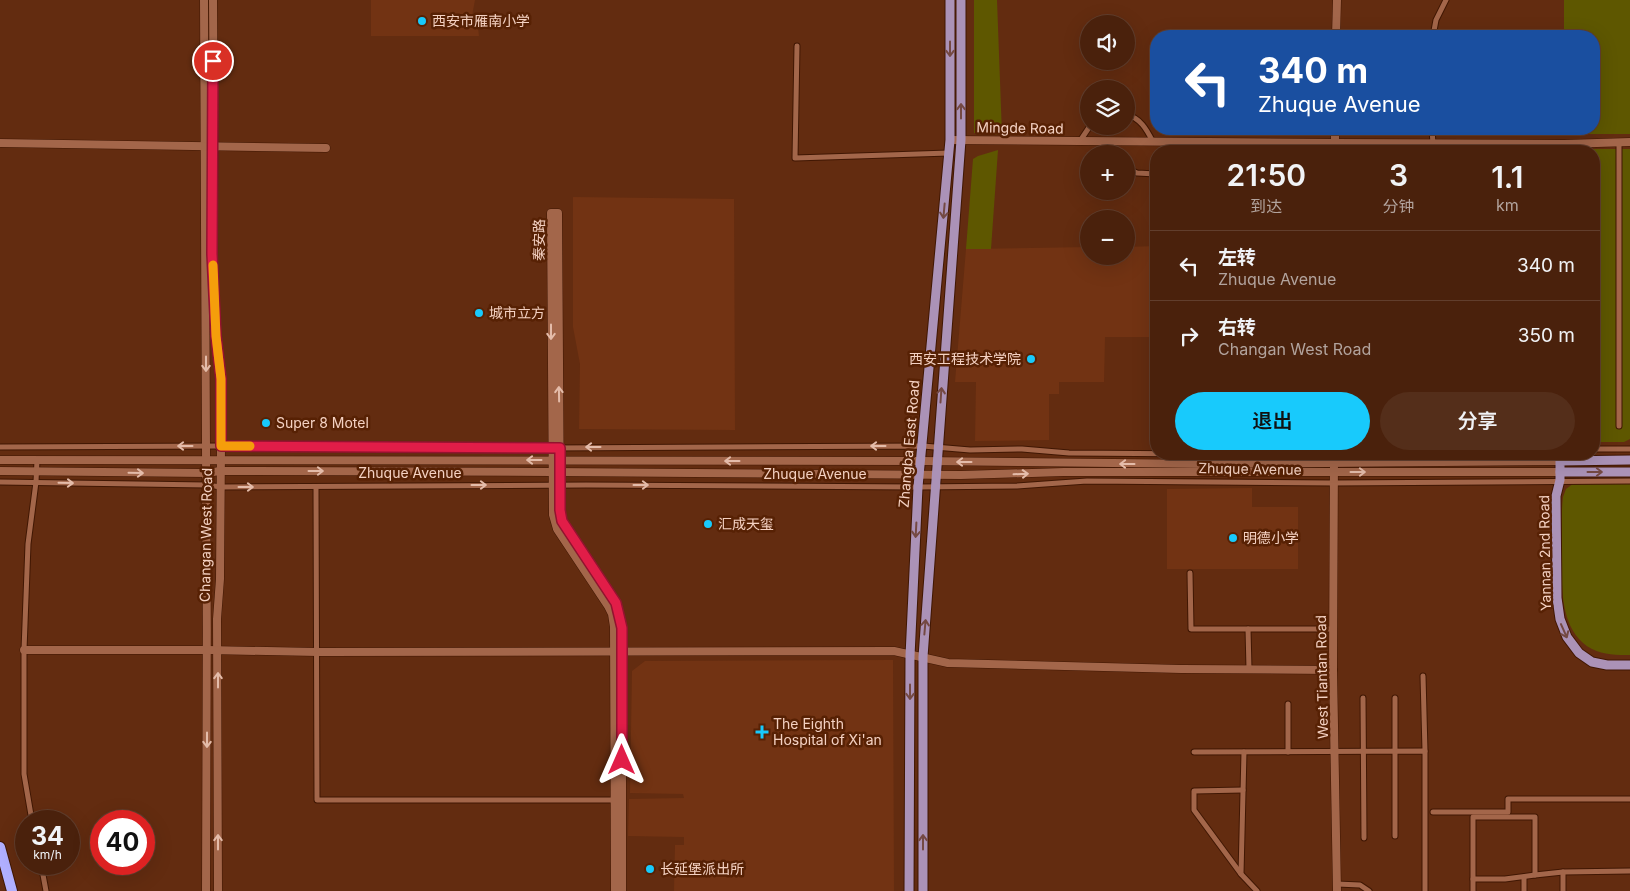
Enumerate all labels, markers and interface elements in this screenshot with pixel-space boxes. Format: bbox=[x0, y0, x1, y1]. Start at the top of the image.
place label: 西安市雁南小学 bbox=[432, 12, 530, 29]
marker: 西安市雁南小学 bbox=[416, 15, 428, 27]
map controls bbox=[1080, 15, 1135, 265]
button: sound bbox=[1080, 15, 1135, 70]
pin bbox=[192, 40, 234, 82]
one-way arrow bbox=[945, 40, 955, 56]
icon: arrive bbox=[199, 47, 227, 75]
text: 340 m bbox=[1258, 49, 1368, 91]
icon: left bbox=[1175, 50, 1240, 115]
button: layers bbox=[1080, 80, 1135, 135]
text: Zhuque Avenue bbox=[1258, 91, 1421, 117]
one-way arrow bbox=[956, 103, 966, 120]
street label: Mingde Road bbox=[976, 118, 1064, 137]
button: + bbox=[1080, 145, 1135, 200]
text: 21:50 bbox=[1227, 157, 1306, 193]
text: 3 bbox=[1389, 157, 1408, 193]
text: 1.1 bbox=[1491, 159, 1523, 195]
text: km bbox=[1496, 195, 1519, 215]
text: 到达 bbox=[1250, 196, 1282, 216]
text: 分钟 bbox=[1383, 196, 1415, 216]
one-way arrow bbox=[939, 203, 948, 219]
button: − bbox=[1080, 210, 1135, 265]
street label: 秦安路 bbox=[530, 219, 547, 261]
text: 左转 bbox=[1218, 246, 1256, 269]
icon: left bbox=[1175, 252, 1203, 280]
text: 340 m bbox=[1517, 254, 1575, 277]
text: Zhuque Avenue bbox=[1218, 269, 1336, 289]
place label: 城市立方 bbox=[489, 304, 545, 321]
marker: 城市立方 bbox=[473, 307, 485, 319]
text: 右转 bbox=[1218, 316, 1256, 339]
icon: right bbox=[1175, 322, 1203, 350]
one-way arrow bbox=[546, 324, 556, 340]
text: 350 m bbox=[1518, 324, 1575, 347]
text: Changan West Road bbox=[1218, 339, 1371, 359]
place label: 西安工程技术学院 bbox=[909, 350, 1021, 367]
marker: 西安工程技术学院 bbox=[1025, 353, 1037, 365]
one-way arrow bbox=[201, 355, 211, 371]
street label: Zhangba East Road bbox=[894, 379, 923, 509]
one-way arrow bbox=[555, 386, 564, 402]
one-way arrow bbox=[937, 388, 946, 404]
button: 退出 bbox=[1175, 392, 1370, 450]
button: 分享 bbox=[1380, 392, 1575, 450]
place label: Super 8 Motel bbox=[276, 414, 369, 431]
marker: Super 8 Motel bbox=[260, 417, 272, 429]
one-way arrow bbox=[178, 441, 194, 451]
one-way arrow bbox=[870, 441, 886, 451]
one-way arrow bbox=[585, 442, 602, 452]
one-way arrow bbox=[526, 455, 542, 465]
one-way arrow bbox=[724, 456, 740, 466]
one-way arrow bbox=[956, 457, 972, 467]
one-way arrow bbox=[1119, 459, 1135, 469]
street label: Zhuque Avenue bbox=[1198, 459, 1302, 478]
street label: Zhuque Avenue bbox=[358, 464, 462, 481]
street label: Zhuque Avenue bbox=[763, 465, 867, 482]
one-way arrow bbox=[308, 466, 324, 476]
one-way arrow bbox=[1350, 467, 1366, 477]
one-way arrow bbox=[1586, 467, 1603, 477]
one-way arrow bbox=[128, 468, 144, 478]
street label: Changan West Road bbox=[196, 468, 215, 602]
one-way arrow bbox=[1012, 469, 1029, 479]
one-way arrow bbox=[58, 478, 74, 487]
one-way arrow bbox=[470, 480, 486, 490]
one-way arrow bbox=[632, 480, 649, 490]
one-way arrow bbox=[238, 482, 254, 492]
street label: Yannan 2nd Road bbox=[1535, 495, 1554, 611]
place label: 汇成天玺 bbox=[718, 515, 774, 532]
marker: 汇成天玺 bbox=[702, 518, 714, 530]
one-way arrow bbox=[911, 521, 921, 537]
place label: 明德小学 bbox=[1243, 529, 1299, 546]
marker: 明德小学 bbox=[1227, 532, 1239, 544]
street label: West Tiantan Road bbox=[1312, 615, 1331, 739]
one-way arrow bbox=[920, 620, 930, 636]
one-way arrow bbox=[1560, 623, 1570, 638]
one-way arrow bbox=[213, 672, 223, 688]
one-way arrow bbox=[905, 684, 915, 700]
place label: The Eighth Hospital of Xi'an bbox=[773, 715, 882, 748]
marker: The Eighth Hospital of Xi'an bbox=[755, 725, 769, 739]
one-way arrow bbox=[203, 732, 212, 748]
position arrow bbox=[595, 733, 647, 785]
speed limit sign: 40 bbox=[90, 810, 155, 875]
text: 34 bbox=[31, 821, 64, 851]
one-way arrow bbox=[213, 835, 223, 851]
one-way arrow bbox=[918, 835, 928, 851]
text: km/h bbox=[33, 847, 62, 862]
place label: 长延堡派出所 bbox=[660, 860, 744, 877]
marker: 长延堡派出所 bbox=[644, 863, 656, 875]

